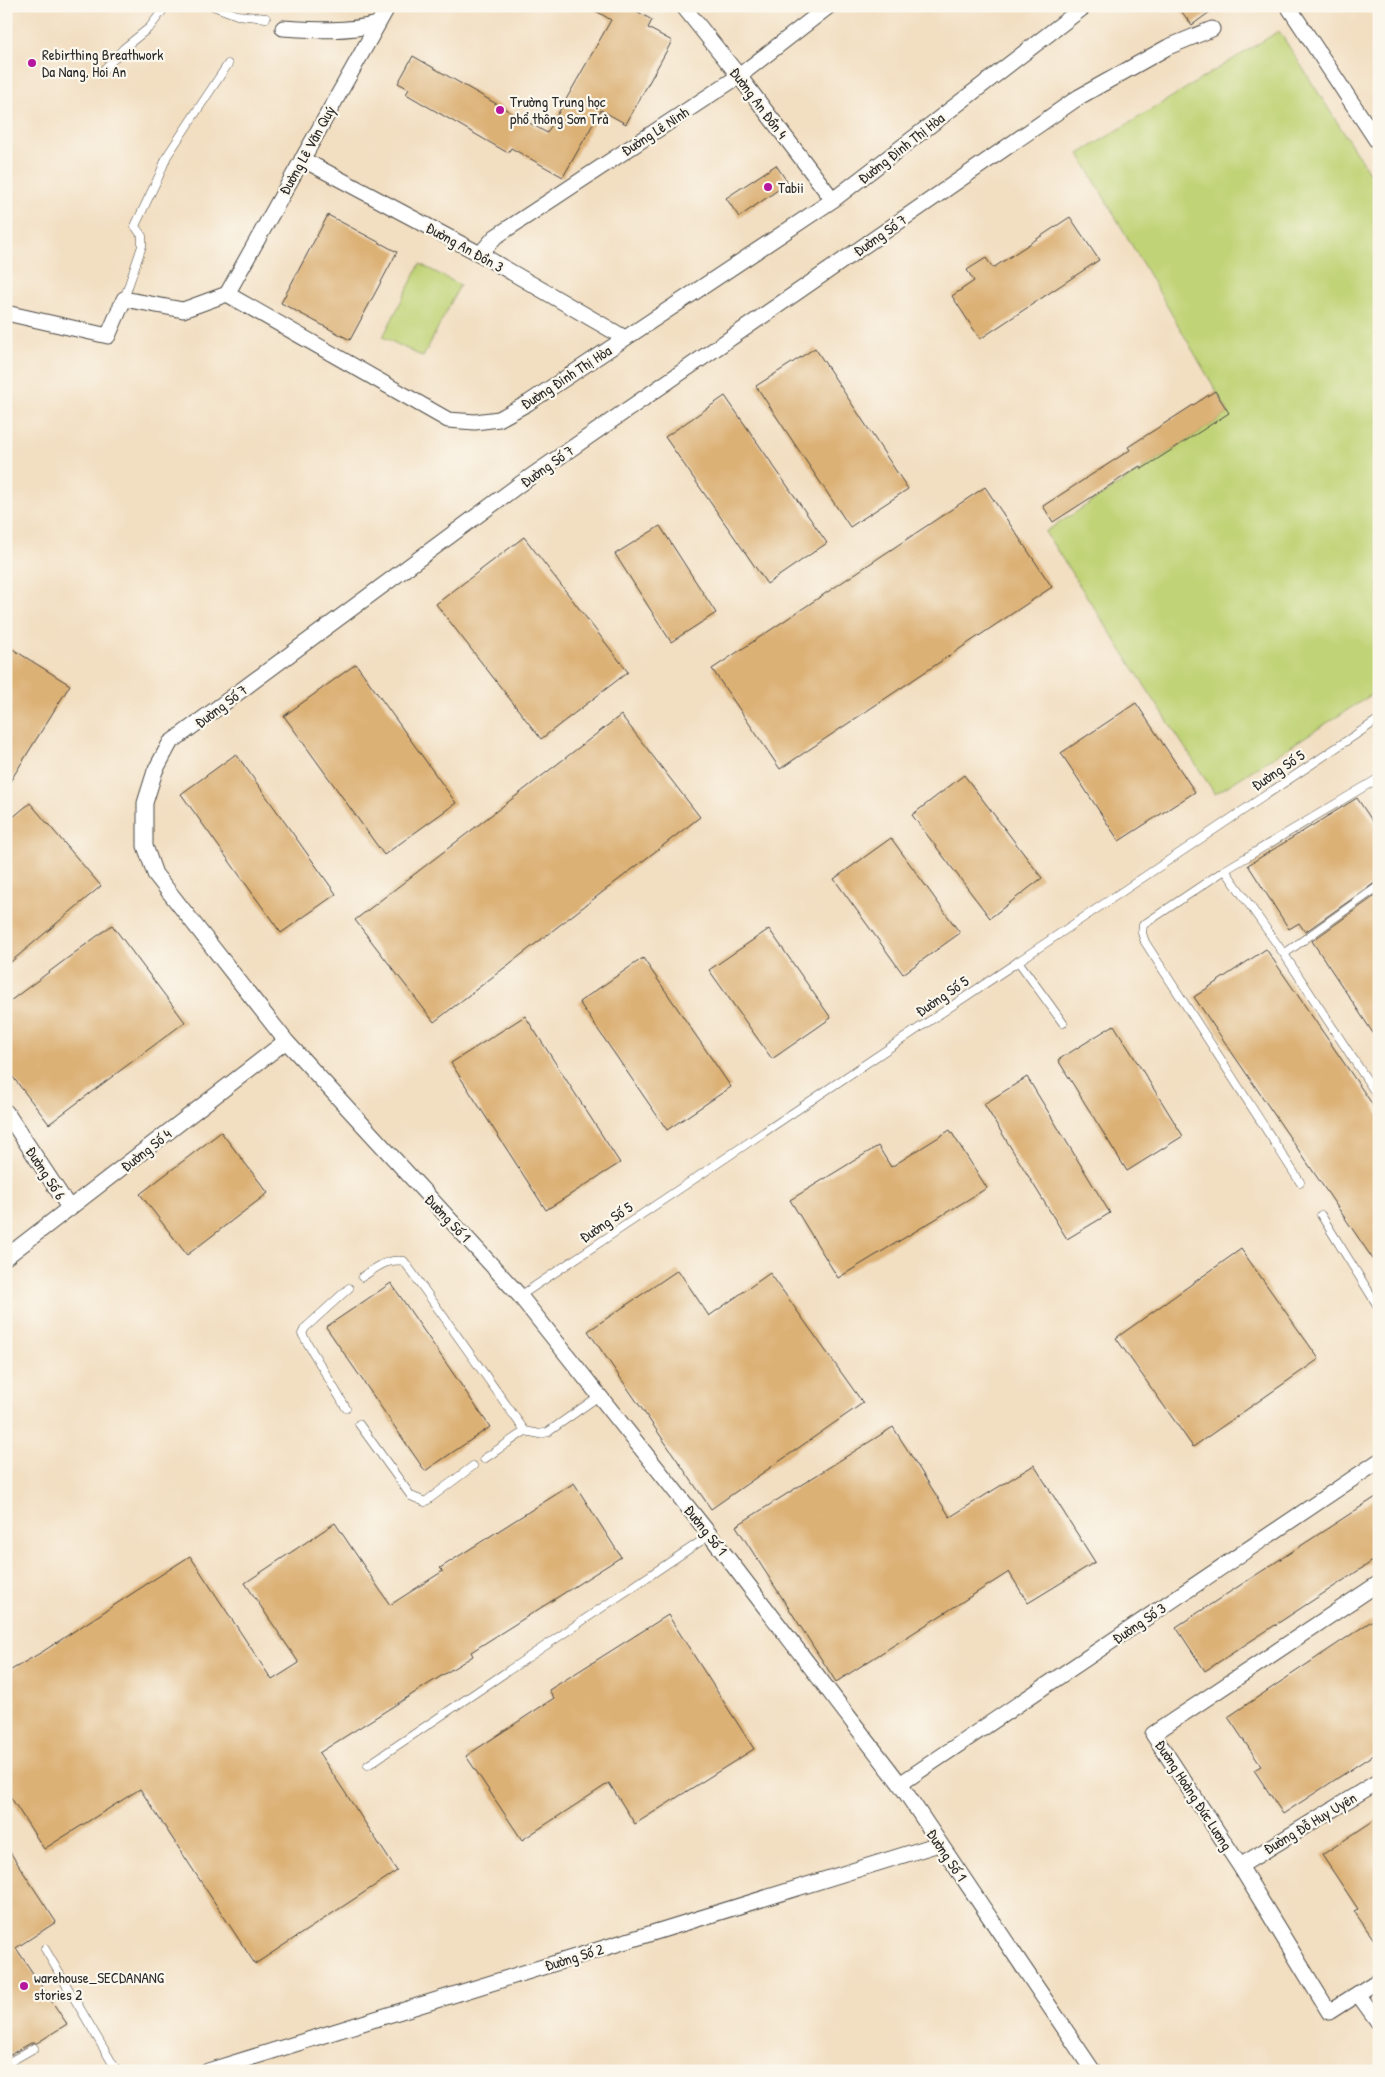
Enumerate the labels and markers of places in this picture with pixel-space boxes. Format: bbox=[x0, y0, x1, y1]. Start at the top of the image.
place label: Rebirthing Breathwork Da Nang, Hoi An bbox=[42, 44, 164, 82]
marker: Rebirthing Breathwork Da Nang, Hoi An bbox=[26, 57, 38, 69]
place label: Trường Trung học phổ thông Sơn Trà bbox=[510, 91, 609, 129]
marker: Trường Trung học phổ thông Sơn Trà bbox=[494, 104, 506, 116]
place label: Tabii bbox=[778, 177, 804, 198]
marker: Tabii bbox=[762, 181, 774, 193]
place label: warehouse_SECDANANG stories 2 bbox=[34, 1967, 165, 2005]
marker: warehouse_SECDANANG stories 2 bbox=[18, 1980, 30, 1992]

